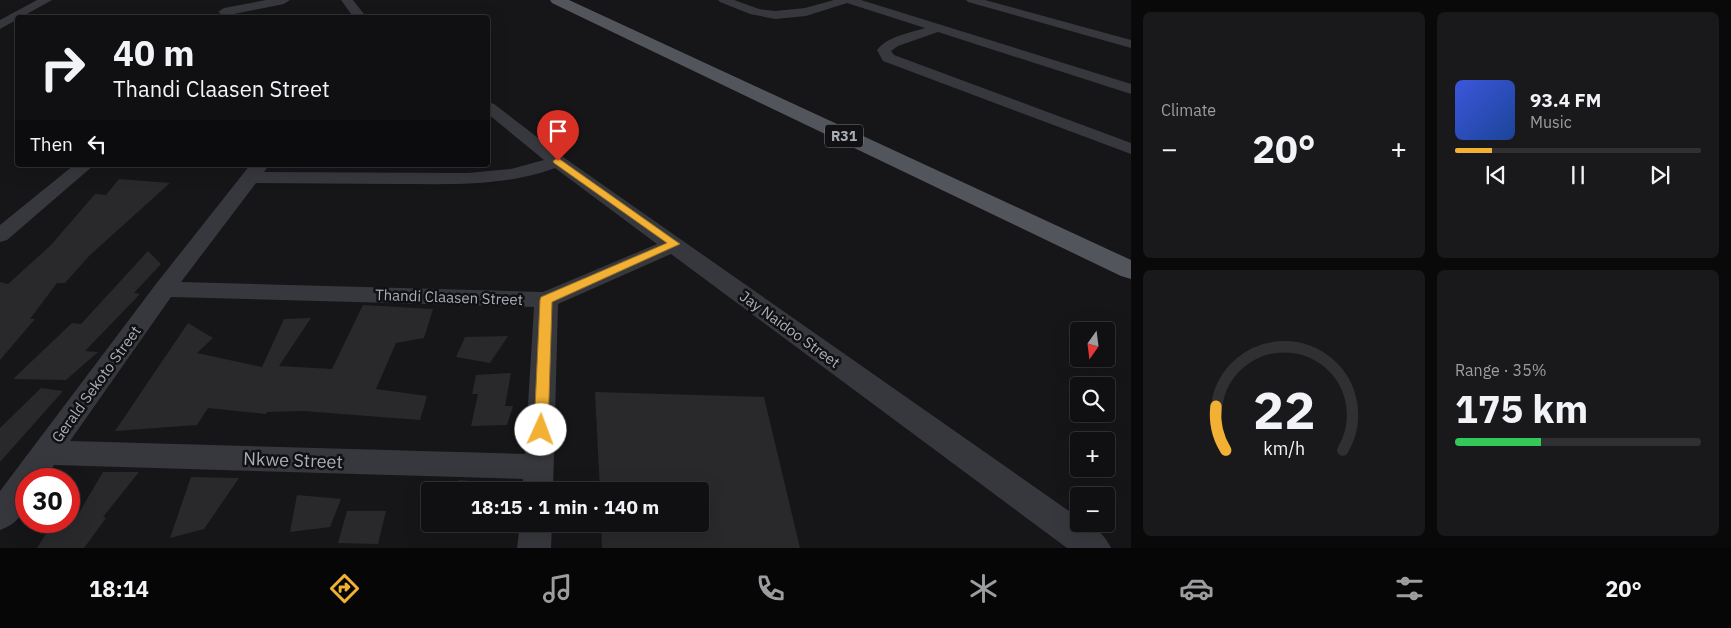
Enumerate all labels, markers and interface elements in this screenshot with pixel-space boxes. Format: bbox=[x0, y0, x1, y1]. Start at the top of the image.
text: 40 m bbox=[113, 30, 195, 76]
icon: right bbox=[30, 35, 95, 100]
text: Thandi Claasen Street bbox=[113, 74, 330, 103]
text: 93.4 FM bbox=[1530, 88, 1601, 112]
text: Climate bbox=[1161, 100, 1216, 120]
pin bbox=[537, 110, 579, 161]
text: Music bbox=[1530, 112, 1572, 132]
icon: arrive bbox=[544, 117, 572, 145]
road number: R31 bbox=[825, 124, 863, 148]
text: 20° bbox=[1252, 124, 1316, 173]
icon: left bbox=[83, 130, 111, 158]
text: − bbox=[1161, 130, 1178, 167]
text: + bbox=[1390, 130, 1407, 167]
text: Then bbox=[30, 132, 73, 156]
icon: previous bbox=[1482, 161, 1510, 189]
icon: pause bbox=[1564, 161, 1592, 189]
icon: next bbox=[1646, 161, 1674, 189]
street label: Thandi Claasen Street bbox=[375, 285, 523, 309]
street label: Jay Naidoo Street bbox=[736, 286, 844, 372]
street label: Gerald Sekoto Street bbox=[47, 322, 145, 446]
north arrow bbox=[1070, 322, 1115, 368]
map controls bbox=[1070, 322, 1115, 532]
text: Range · 35% bbox=[1455, 360, 1547, 380]
text: 22 bbox=[1253, 376, 1315, 443]
button: search bbox=[1070, 377, 1115, 422]
text: 175 km bbox=[1455, 384, 1588, 433]
position arrow bbox=[514, 403, 566, 455]
button: + bbox=[1070, 432, 1115, 477]
text: km/h bbox=[1263, 437, 1305, 460]
street label: Nkwe Street bbox=[243, 447, 343, 473]
speed limit sign: 30 bbox=[15, 468, 80, 533]
button: − bbox=[1070, 487, 1115, 532]
text: 18:15 · 1 min · 140 m bbox=[471, 495, 659, 519]
icon: directions bbox=[327, 571, 362, 606]
icon: music bbox=[540, 571, 575, 606]
icon: phone bbox=[753, 571, 788, 606]
icon: climate bbox=[966, 571, 1001, 606]
icon: car bbox=[1179, 571, 1214, 606]
icon: filters bbox=[1392, 571, 1427, 606]
text: 18:14 bbox=[89, 574, 149, 603]
text: 20° bbox=[1605, 574, 1642, 603]

